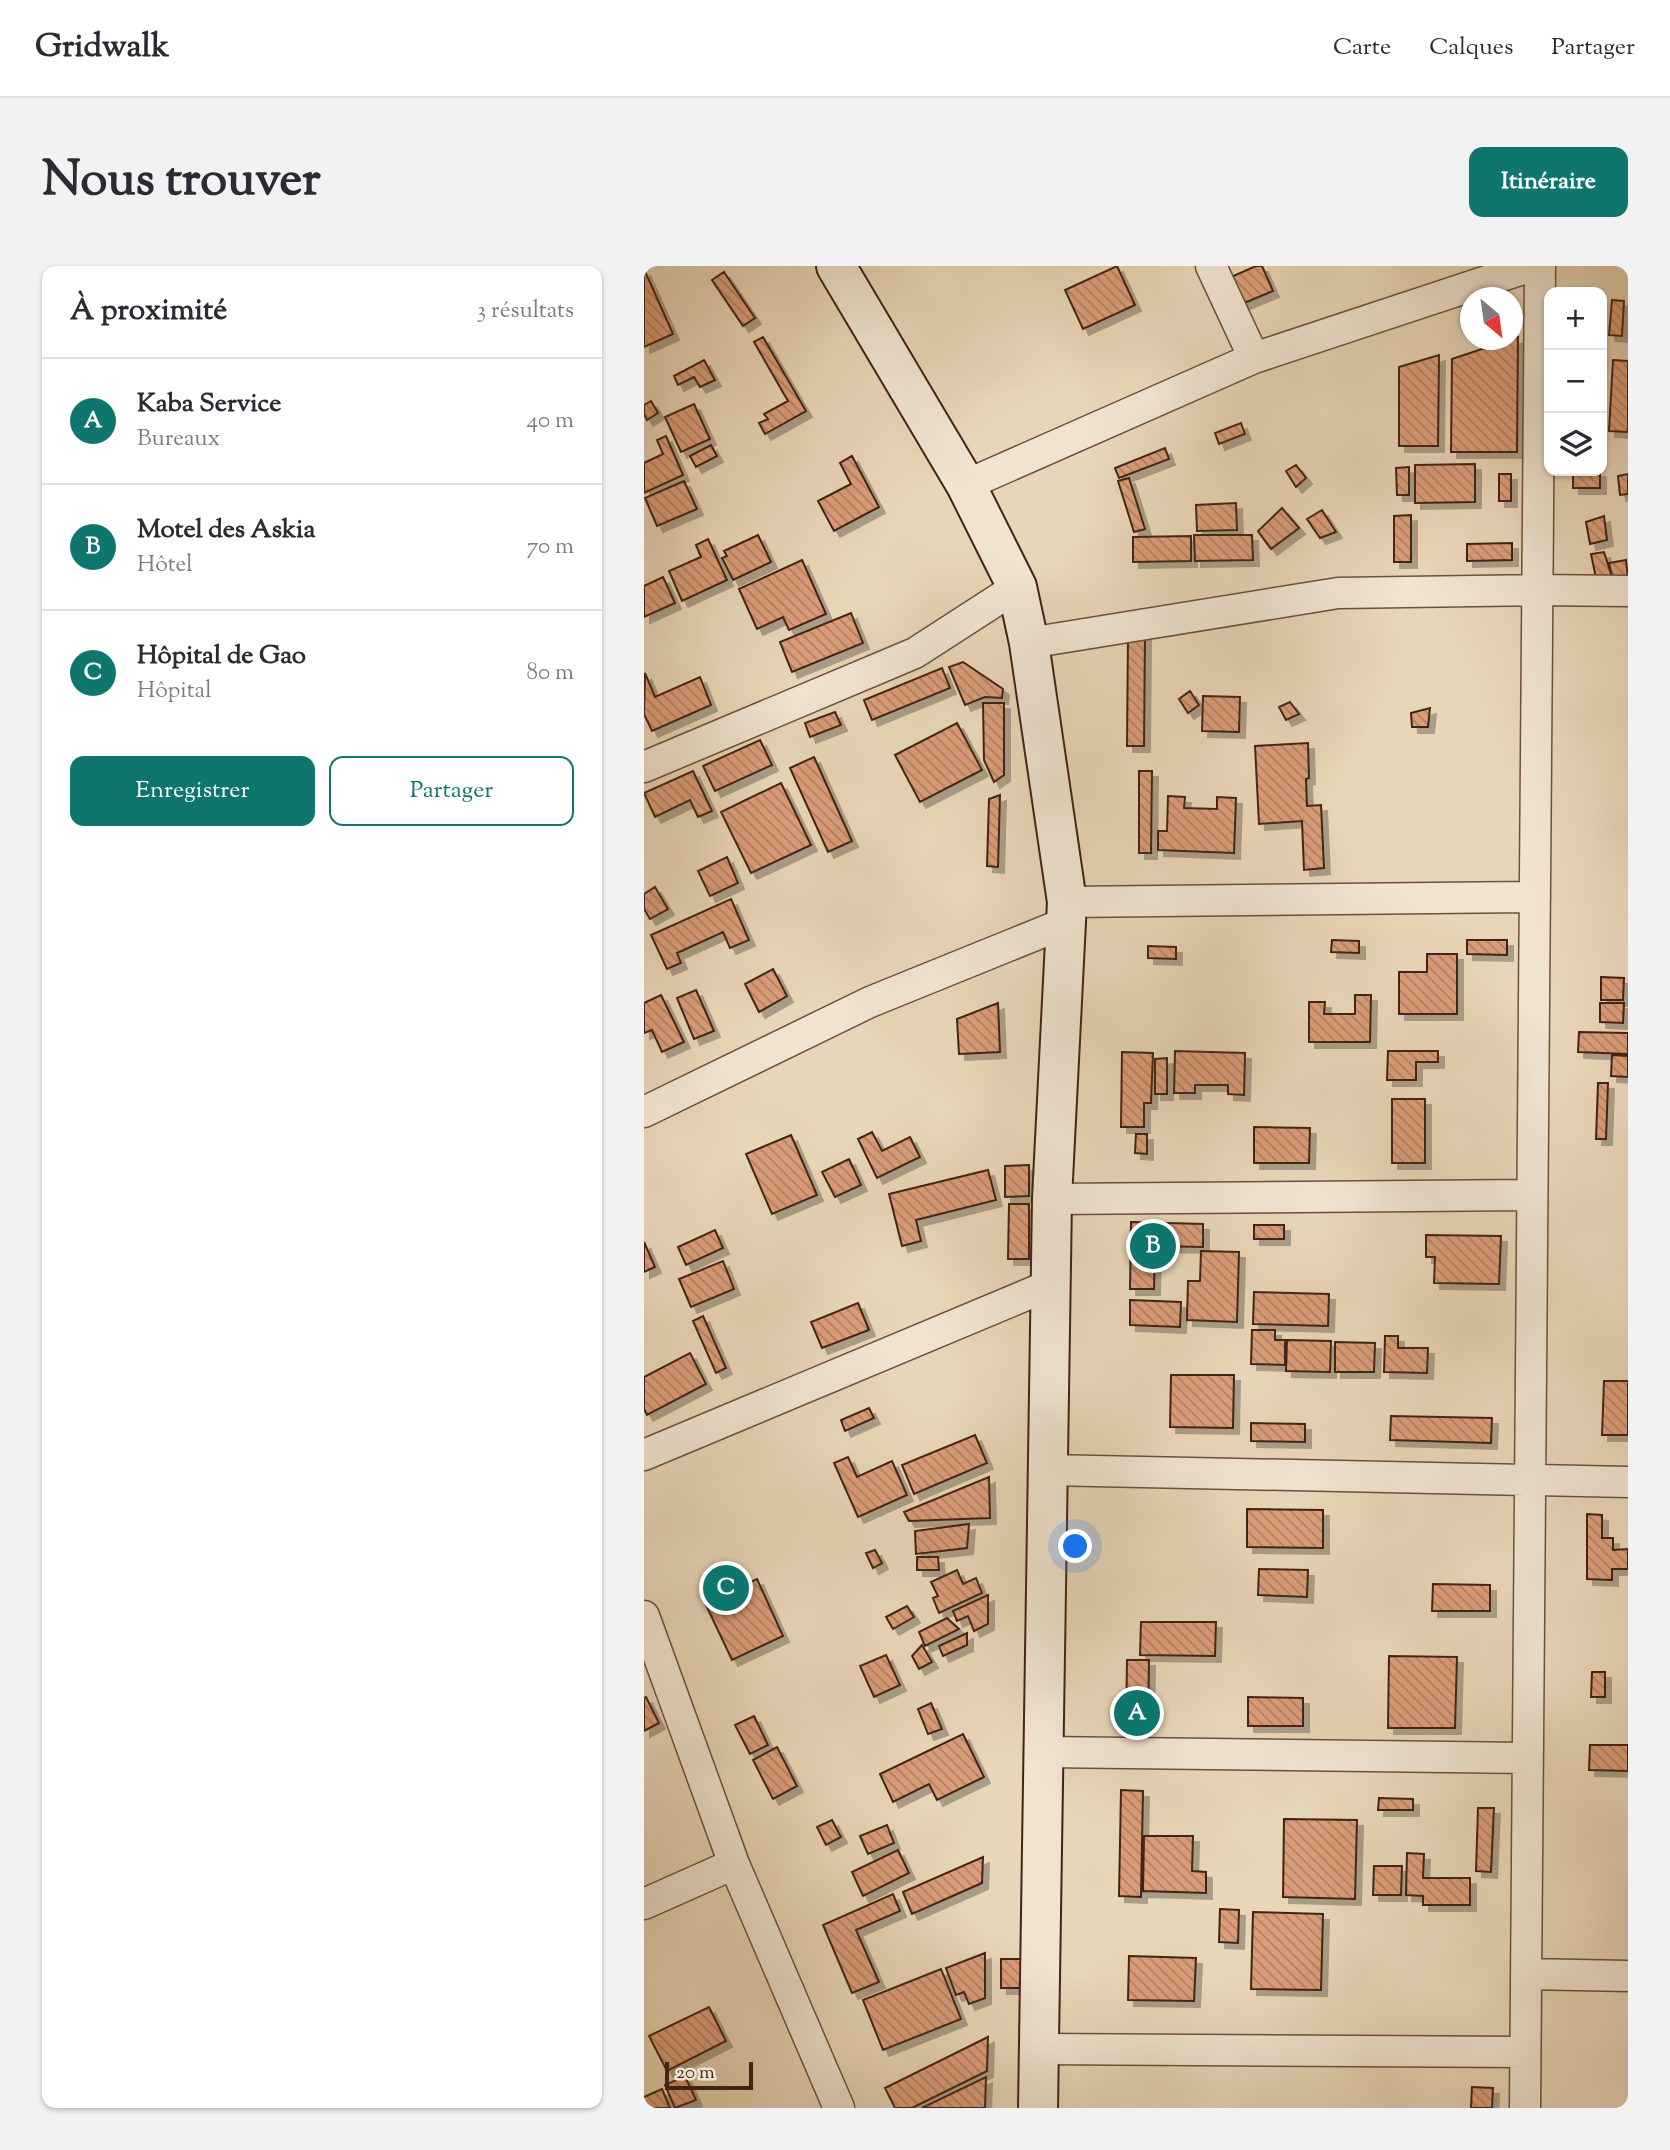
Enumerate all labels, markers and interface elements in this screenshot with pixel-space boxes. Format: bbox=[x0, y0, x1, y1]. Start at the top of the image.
text: Gridwalk bbox=[35, 24, 169, 72]
text: Carte bbox=[1333, 31, 1391, 65]
text: Calques bbox=[1429, 31, 1513, 65]
text: Partager bbox=[1551, 31, 1635, 65]
text: Nous trouver bbox=[42, 147, 321, 217]
button: Itinéraire bbox=[1469, 147, 1628, 217]
north arrow bbox=[1460, 287, 1523, 350]
map controls bbox=[1544, 287, 1607, 476]
button: + bbox=[1544, 287, 1607, 350]
text: À proximité bbox=[70, 290, 227, 333]
text: 3 résultats bbox=[477, 295, 574, 328]
button: − bbox=[1544, 350, 1607, 413]
text: Kaba Service bbox=[137, 386, 281, 423]
text: A bbox=[84, 405, 102, 438]
text: 40 m bbox=[527, 405, 574, 438]
button: layers bbox=[1544, 413, 1607, 476]
text: Bureaux bbox=[137, 423, 220, 456]
text: Motel des Askia bbox=[137, 512, 315, 549]
text: B bbox=[86, 531, 100, 564]
text: 70 m bbox=[527, 531, 574, 564]
text: Hôtel bbox=[137, 549, 193, 582]
text: Hôpital de Gao bbox=[137, 638, 306, 675]
text: C bbox=[84, 657, 102, 690]
text: 80 m bbox=[526, 657, 574, 690]
text: Hôpital bbox=[137, 675, 212, 708]
button: Enregistrer bbox=[70, 756, 315, 826]
button: Partager bbox=[329, 756, 574, 826]
pin: B bbox=[1130, 1220, 1176, 1272]
your location bbox=[1058, 1529, 1092, 1563]
pin: C bbox=[703, 1562, 749, 1614]
pin: A bbox=[1114, 1687, 1160, 1739]
scale bar bbox=[665, 2059, 752, 2091]
text: 20 m bbox=[676, 2060, 715, 2087]

